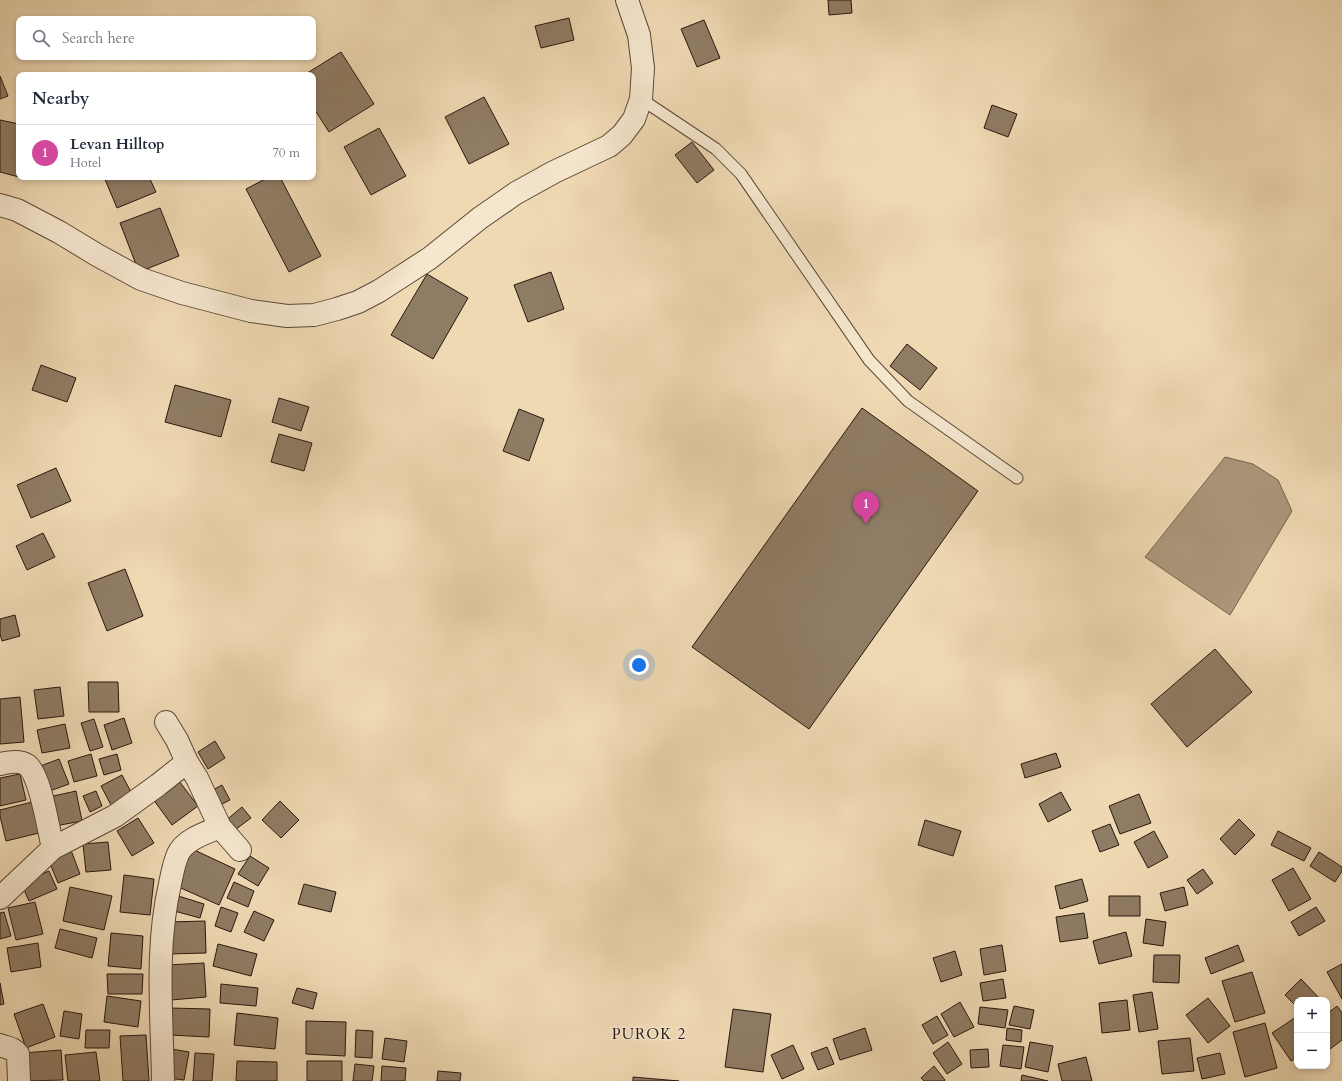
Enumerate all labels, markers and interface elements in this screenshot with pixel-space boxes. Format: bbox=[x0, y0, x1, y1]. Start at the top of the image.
search box bbox=[16, 16, 316, 60]
icon: search bbox=[30, 27, 52, 49]
text: Search here bbox=[62, 28, 135, 48]
text: Nearby bbox=[32, 87, 89, 110]
text: Levan Hilltop bbox=[70, 134, 165, 154]
text: 1 bbox=[42, 144, 48, 162]
text: 70 m bbox=[272, 144, 300, 162]
text: Hotel bbox=[70, 154, 101, 172]
pin: 1 bbox=[853, 491, 879, 524]
your location bbox=[629, 655, 649, 675]
map controls bbox=[1294, 997, 1330, 1069]
button: + bbox=[1294, 997, 1330, 1033]
district label: PUROK 2 bbox=[612, 1024, 686, 1044]
button: − bbox=[1294, 1033, 1330, 1069]

